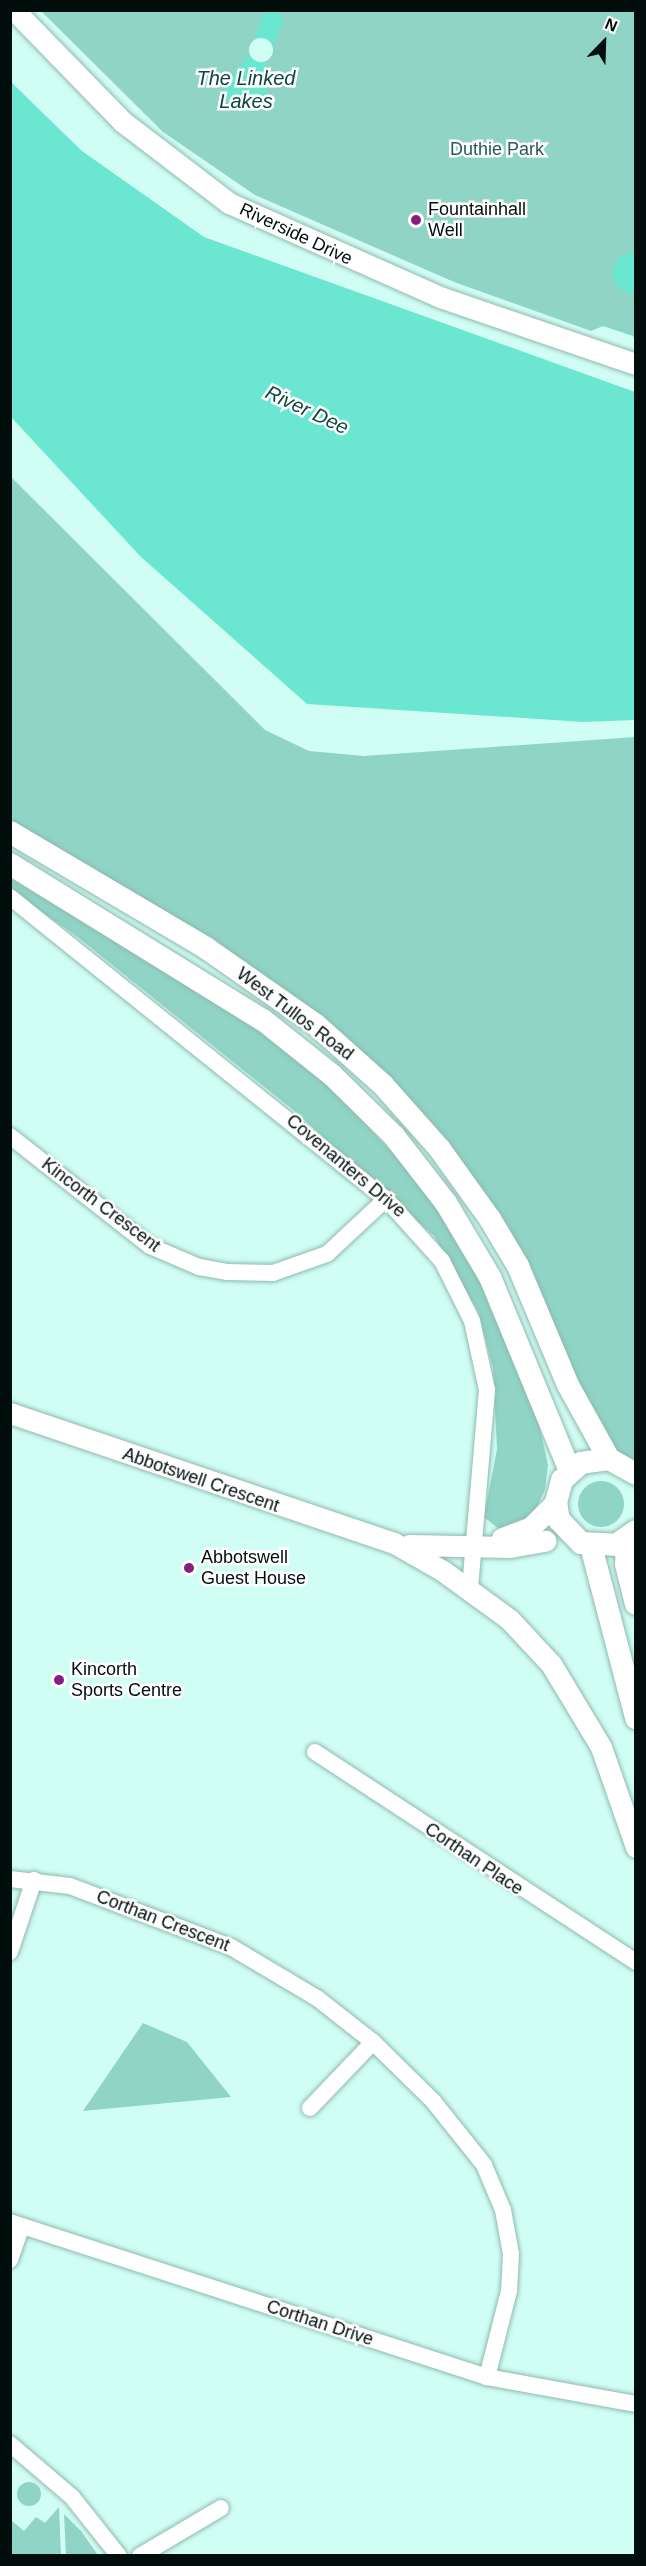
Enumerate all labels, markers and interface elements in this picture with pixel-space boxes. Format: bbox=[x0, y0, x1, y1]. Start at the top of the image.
north arrow bbox=[574, 12, 634, 72]
text: N bbox=[603, 15, 620, 35]
water label: The Linked Lakes bbox=[197, 67, 295, 114]
park label: Duthie Park bbox=[450, 138, 544, 160]
street label: Riverside Drive bbox=[236, 198, 356, 270]
place label: Fountainhall Well bbox=[428, 199, 526, 242]
marker: Fountainhall Well bbox=[409, 213, 423, 227]
water label: River Dee bbox=[262, 380, 352, 440]
street label: West Tullos Road bbox=[232, 963, 358, 1065]
street label: Covenanters Drive bbox=[282, 1110, 410, 1222]
street label: Kincorth Crescent bbox=[37, 1153, 165, 1257]
street label: Abbotswell Crescent bbox=[120, 1443, 282, 1517]
place label: Abbotswell Guest House bbox=[201, 1547, 306, 1590]
marker: Abbotswell Guest House bbox=[182, 1561, 196, 1575]
place label: Kincorth Sports Centre bbox=[71, 1659, 182, 1702]
marker: Kincorth Sports Centre bbox=[52, 1673, 66, 1687]
street label: Corthan Place bbox=[421, 1818, 527, 1900]
street label: Corthan Crescent bbox=[93, 1886, 233, 1956]
street label: Corthan Drive bbox=[264, 2296, 376, 2350]

